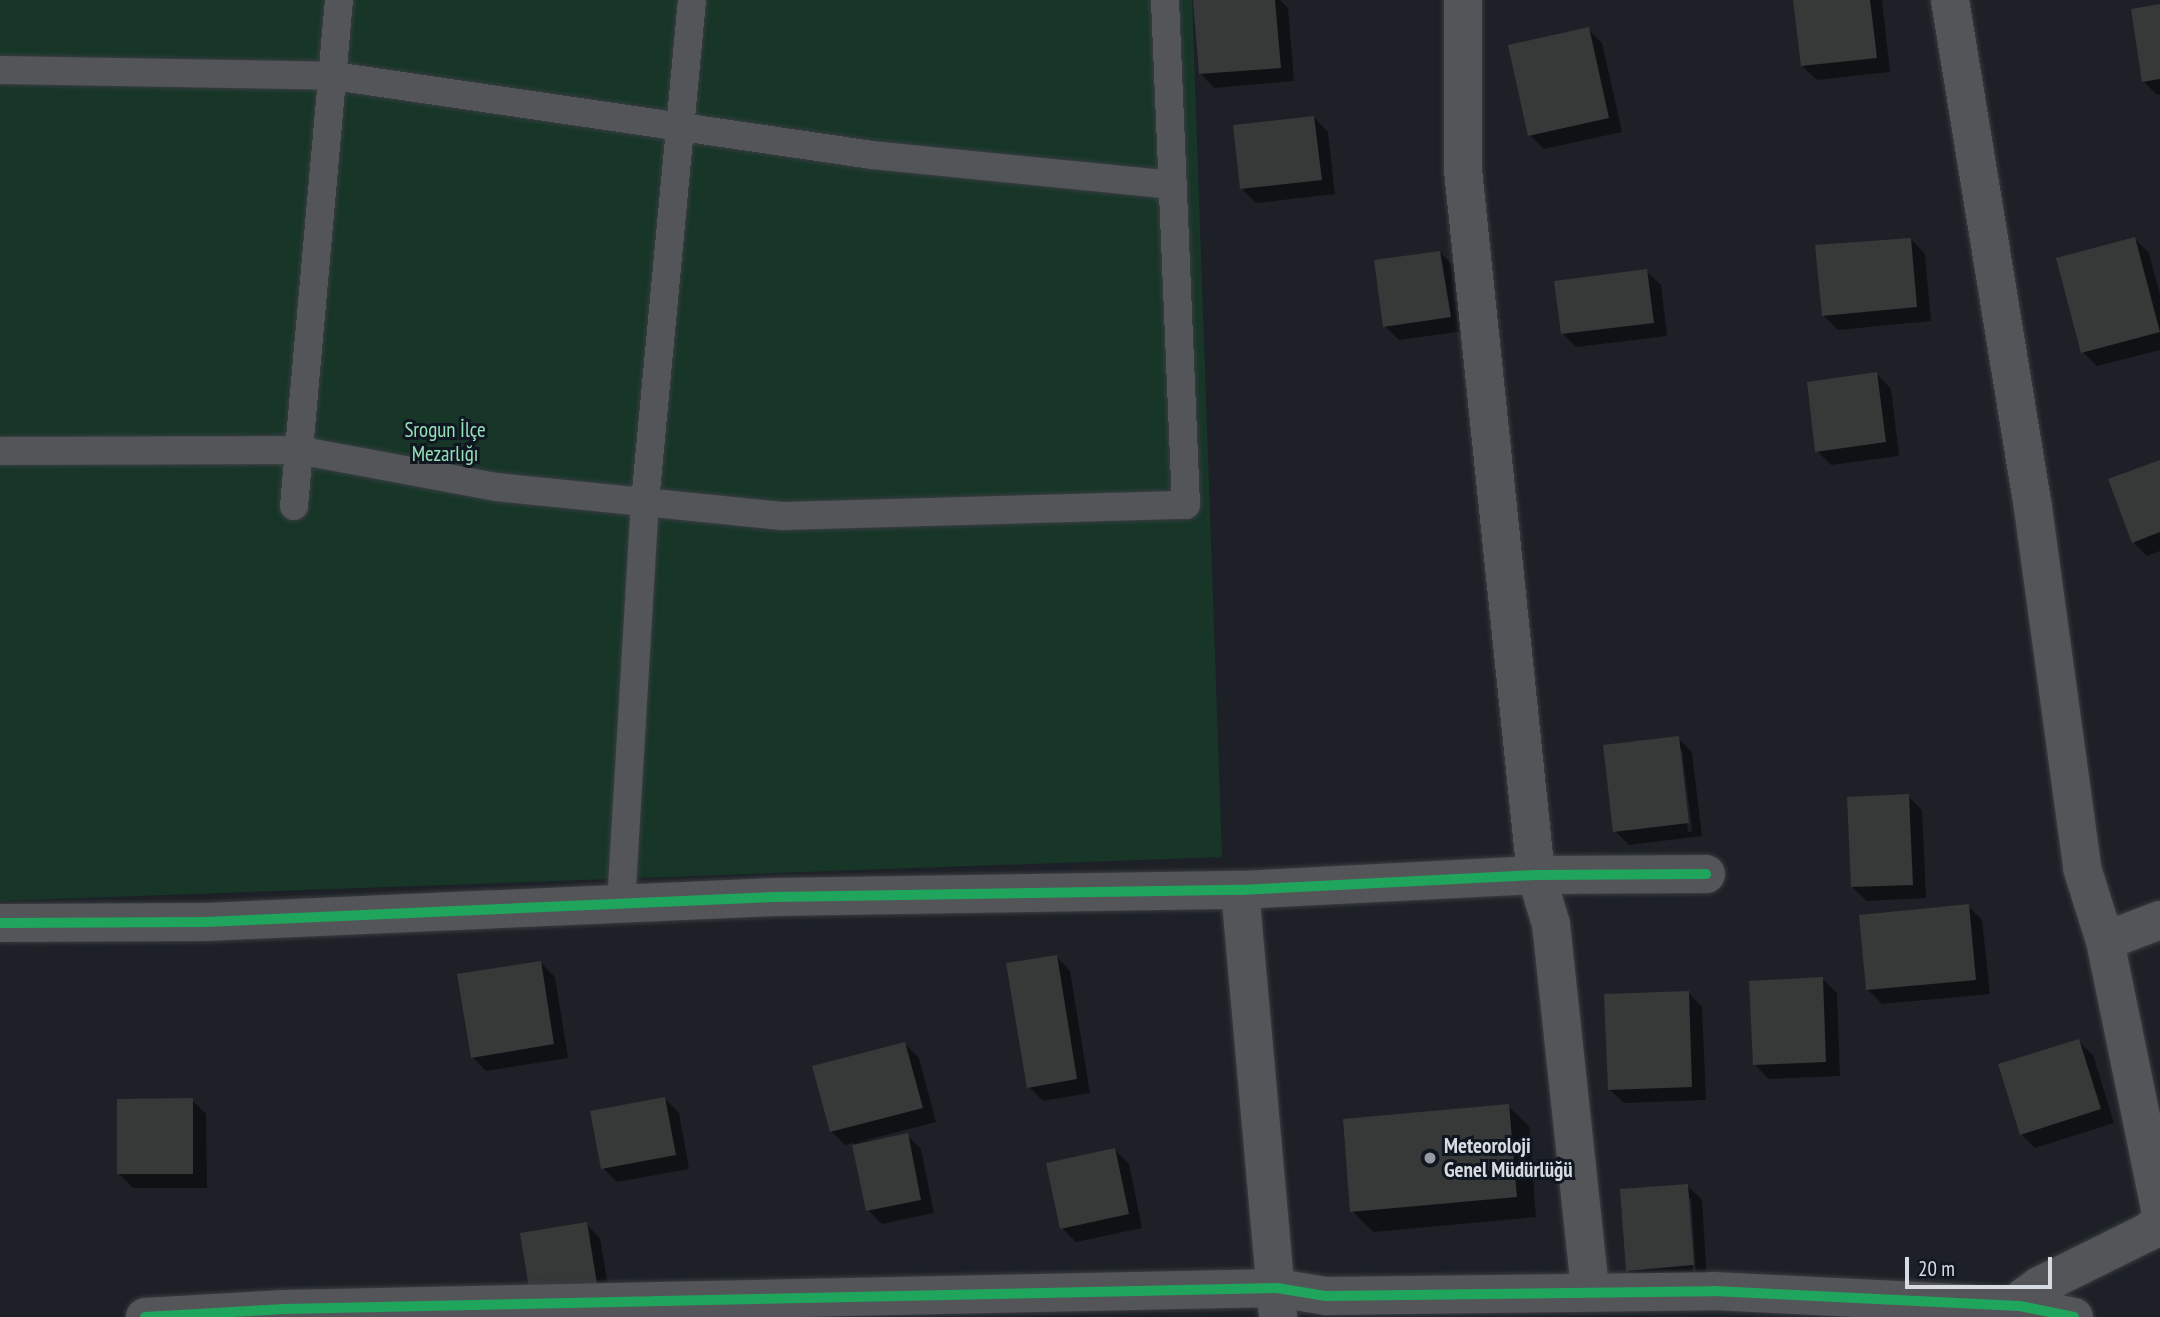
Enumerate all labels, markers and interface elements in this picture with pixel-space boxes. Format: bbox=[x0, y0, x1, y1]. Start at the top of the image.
park label: Srogun İlçe Mezarlığı bbox=[404, 417, 486, 467]
place label: Meteoroloji Genel Müdürlüğü bbox=[1444, 1133, 1573, 1183]
marker: Meteoroloji Genel Müdürlüğü bbox=[1422, 1150, 1438, 1166]
scale bar bbox=[1908, 1244, 2055, 1288]
text: 20 m bbox=[1918, 1255, 1955, 1282]

